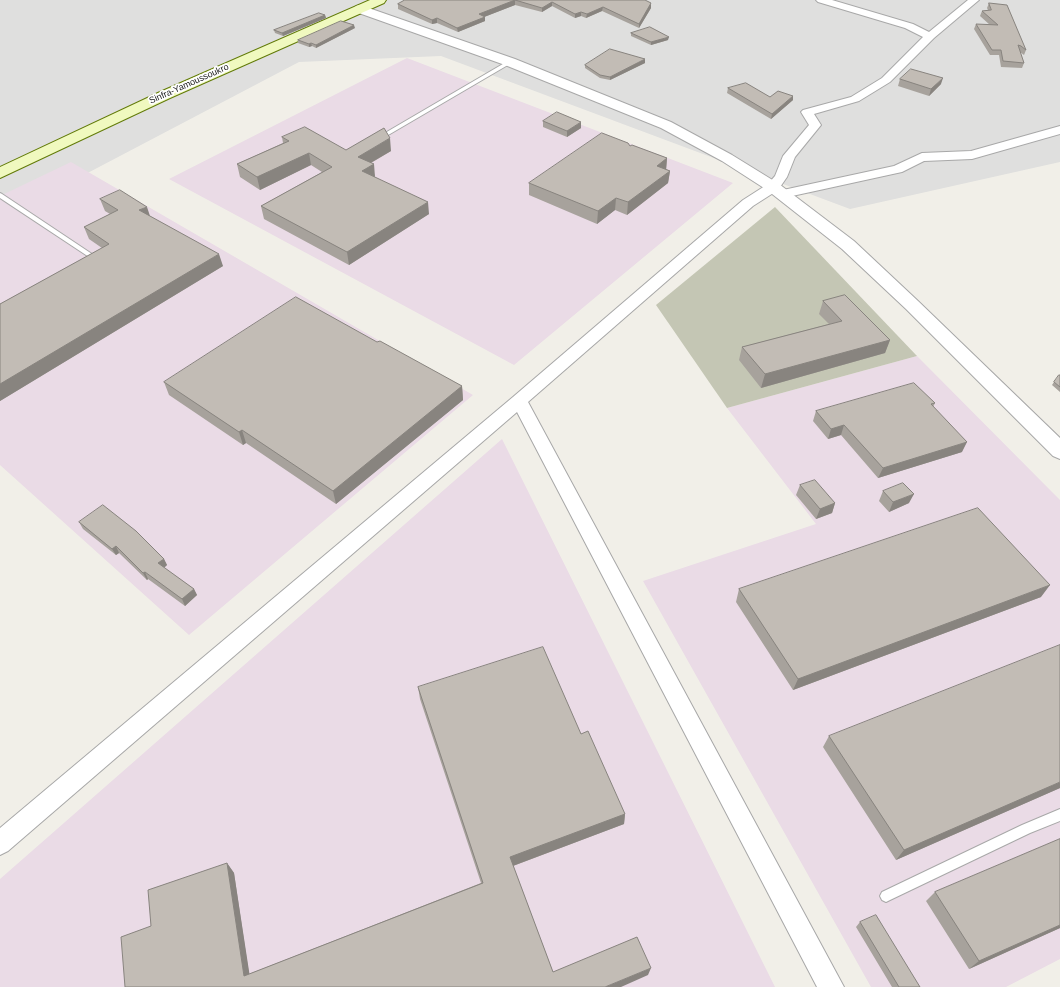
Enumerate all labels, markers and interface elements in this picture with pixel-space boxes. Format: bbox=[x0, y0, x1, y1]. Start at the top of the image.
street label: Sinfra-Yamoussoukro bbox=[148, 62, 230, 106]

